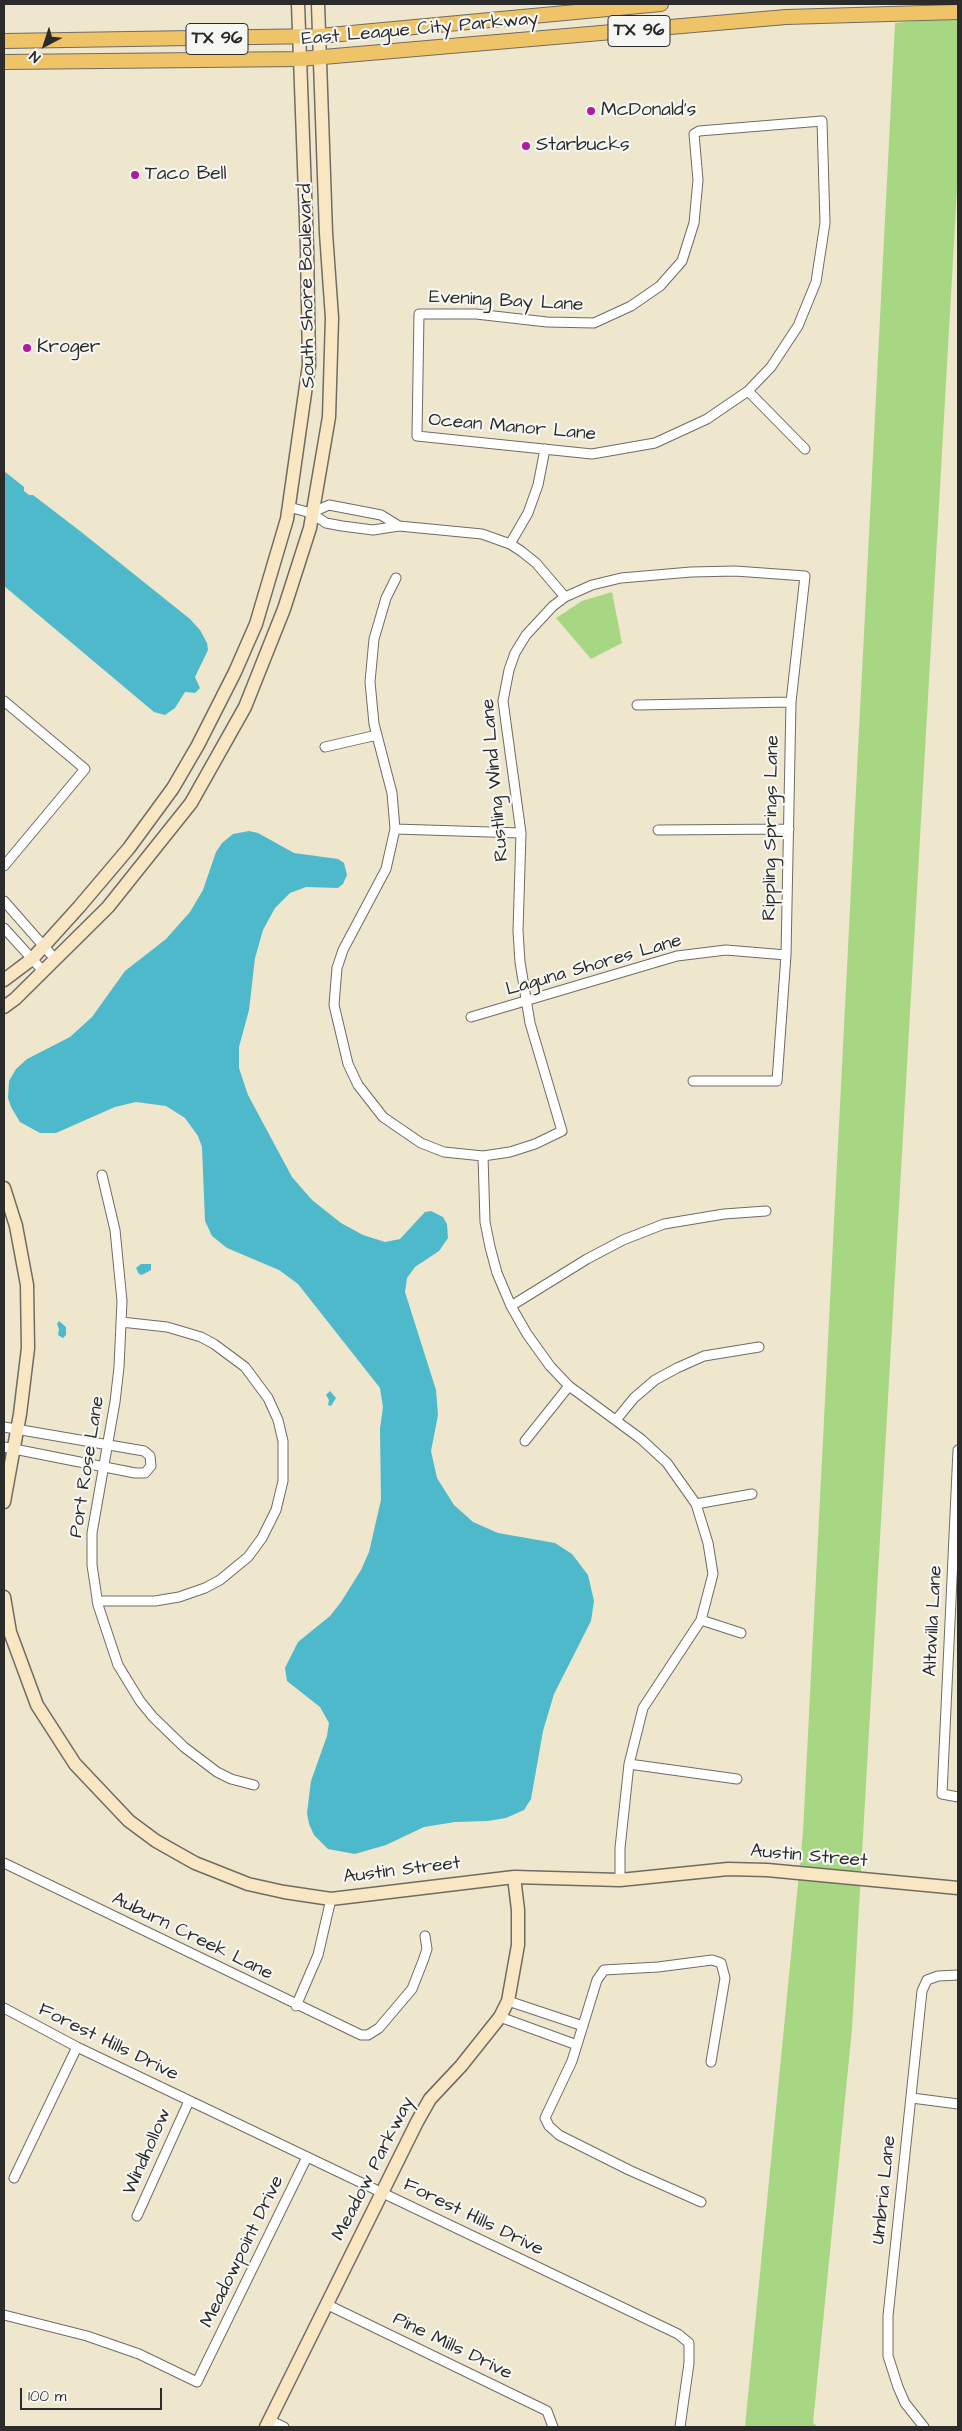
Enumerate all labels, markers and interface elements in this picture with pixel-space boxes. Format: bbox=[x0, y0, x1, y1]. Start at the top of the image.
street label: East League City Parkway bbox=[301, 8, 539, 52]
road number: TX 96 bbox=[608, 16, 670, 46]
north arrow bbox=[20, 20, 70, 70]
road number: TX 96 bbox=[186, 23, 248, 54]
text: N bbox=[26, 46, 45, 67]
place label: McDonald's bbox=[601, 100, 696, 122]
marker: McDonald's bbox=[585, 105, 597, 117]
place label: Starbucks bbox=[536, 135, 630, 157]
marker: Starbucks bbox=[520, 140, 532, 152]
place label: Taco Bell bbox=[145, 164, 227, 186]
marker: Taco Bell bbox=[129, 169, 141, 181]
street label: South Shore Boulevard bbox=[295, 183, 321, 389]
street label: Evening Bay Lane bbox=[428, 287, 584, 317]
place label: Kroger bbox=[37, 337, 100, 359]
marker: Kroger bbox=[21, 342, 33, 354]
street label: Ocean Manor Lane bbox=[427, 409, 597, 447]
street label: Rustling Wind Lane bbox=[478, 698, 514, 862]
street label: Rippling Springs Lane bbox=[759, 735, 785, 921]
street label: Laguna Shores Lane bbox=[503, 930, 685, 1002]
street label: Port Rose Lane bbox=[66, 1395, 110, 1539]
street label: Altavilla Lane bbox=[920, 1565, 948, 1677]
street label: Austin Street bbox=[749, 1841, 869, 1873]
street label: Austin Street bbox=[342, 1853, 462, 1889]
street label: Auburn Creek Lane bbox=[108, 1888, 276, 1986]
street label: Forest Hills Drive bbox=[34, 1999, 182, 2087]
street label: Meadow Parkway bbox=[328, 2093, 420, 2245]
street label: Windhollow bbox=[119, 2105, 177, 2199]
street label: Umbria Lane bbox=[868, 2134, 902, 2246]
street label: Meadowpoint Drive bbox=[196, 2172, 290, 2332]
street label: Forest Hills Drive bbox=[399, 2174, 547, 2262]
street label: Pine Mills Drive bbox=[389, 2308, 515, 2386]
scale bar bbox=[22, 2378, 165, 2410]
text: 100 m bbox=[28, 2386, 67, 2407]

